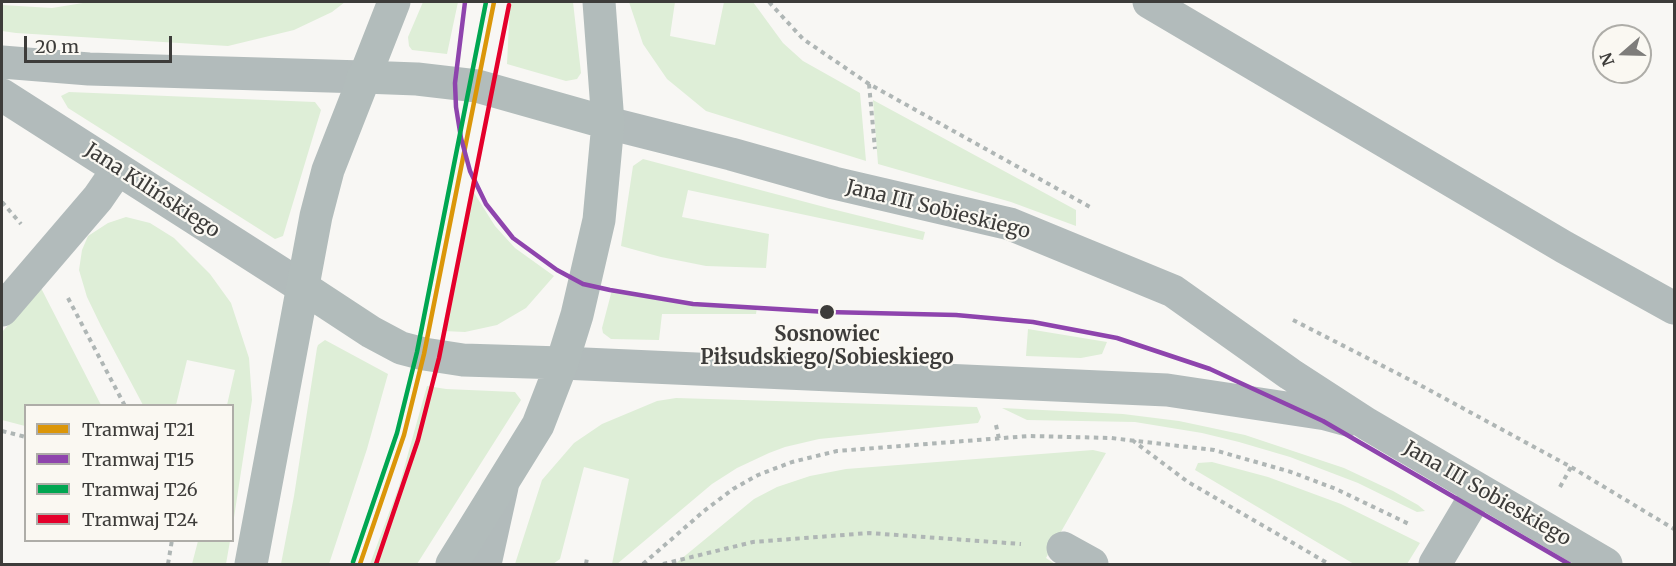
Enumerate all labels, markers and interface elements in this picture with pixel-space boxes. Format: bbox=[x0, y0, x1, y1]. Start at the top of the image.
scale bar bbox=[27, 24, 176, 62]
north arrow bbox=[1592, 24, 1652, 84]
text: 20 m bbox=[35, 35, 79, 58]
text: N bbox=[1595, 50, 1619, 69]
street label: Jana Kilińskiego bbox=[80, 138, 224, 244]
street label: Jana III Sobieskiego bbox=[843, 176, 1033, 244]
marker: Sosnowiec Piłsudskiego/Sobieskiego bbox=[818, 303, 836, 321]
place label: Sosnowiec Piłsudskiego/Sobieskiego bbox=[700, 323, 954, 370]
legend bbox=[24, 404, 234, 542]
text: Tramwaj T21 bbox=[82, 418, 195, 441]
street label: Jana III Sobieskiego bbox=[1399, 436, 1575, 552]
text: Tramwaj T15 bbox=[82, 448, 195, 471]
text: Tramwaj T26 bbox=[82, 478, 198, 501]
text: Tramwaj T24 bbox=[82, 508, 198, 531]

